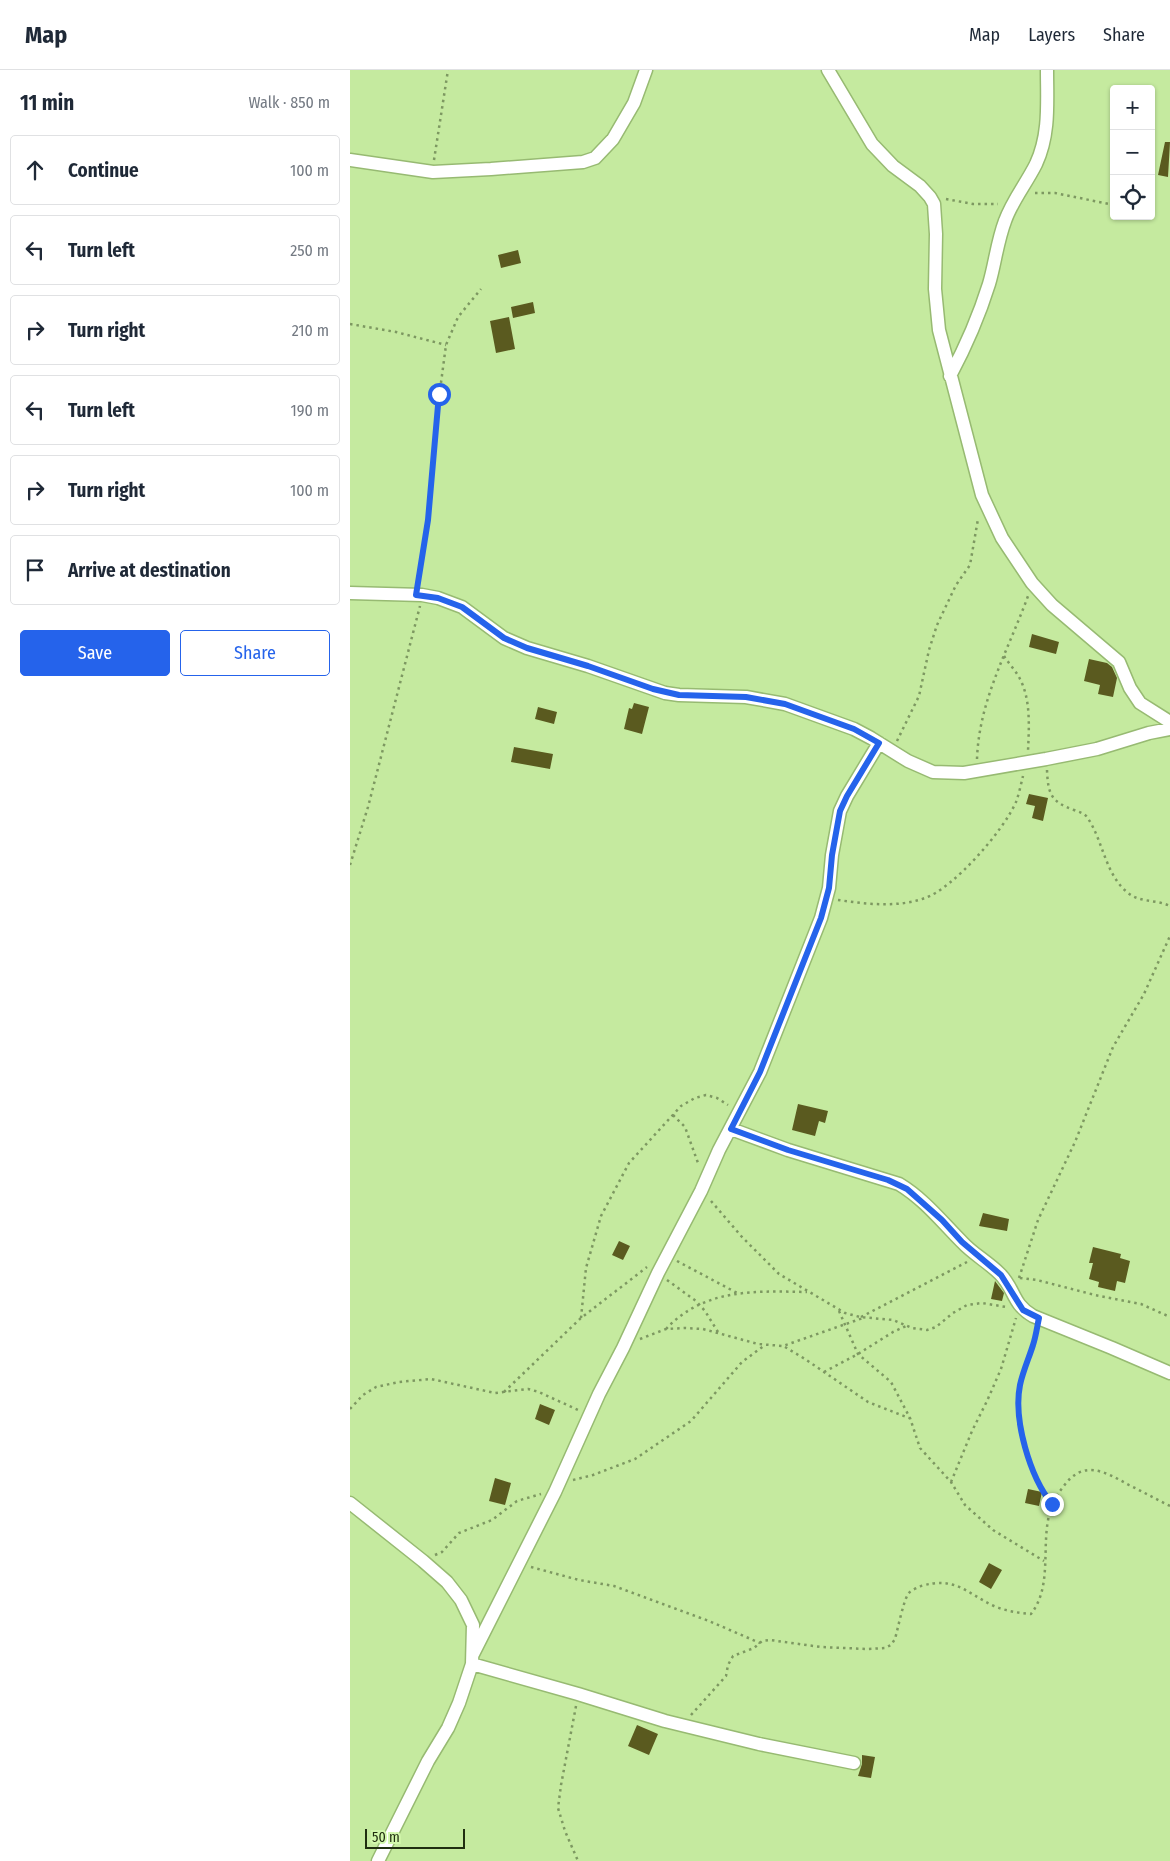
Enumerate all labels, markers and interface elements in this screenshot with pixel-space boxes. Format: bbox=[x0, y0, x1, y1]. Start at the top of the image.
text: Map bbox=[25, 21, 67, 49]
text: Map bbox=[969, 24, 1000, 46]
text: Layers bbox=[1028, 24, 1075, 46]
text: Share bbox=[1103, 24, 1145, 46]
map controls bbox=[1110, 85, 1155, 220]
button: + bbox=[1110, 85, 1155, 130]
text: 11 min bbox=[20, 90, 74, 116]
text: Walk · 850 m bbox=[248, 93, 330, 112]
button: − bbox=[1110, 130, 1155, 175]
icon: ahead bbox=[21, 156, 49, 184]
text: Continue bbox=[68, 159, 139, 182]
text: 100 m bbox=[290, 161, 329, 180]
button: locate bbox=[1110, 175, 1155, 220]
icon: left bbox=[21, 236, 49, 264]
text: Turn left bbox=[68, 239, 135, 262]
text: 250 m bbox=[290, 241, 329, 260]
icon: right bbox=[21, 316, 49, 344]
text: Turn right bbox=[68, 319, 145, 342]
text: 210 m bbox=[292, 321, 329, 340]
route start bbox=[428, 383, 451, 406]
icon: left bbox=[21, 396, 49, 424]
text: Turn left bbox=[68, 399, 135, 422]
text: 190 m bbox=[291, 401, 329, 420]
icon: right bbox=[21, 476, 49, 504]
text: Turn right bbox=[68, 479, 145, 502]
text: 100 m bbox=[290, 481, 329, 500]
icon: arrive bbox=[21, 556, 49, 584]
text: Arrive at destination bbox=[68, 559, 231, 582]
button: Save bbox=[20, 630, 170, 676]
button: Share bbox=[180, 630, 330, 676]
route end bbox=[1041, 1493, 1064, 1516]
scale bar bbox=[365, 1826, 465, 1849]
text: 50 m bbox=[372, 1829, 400, 1846]

